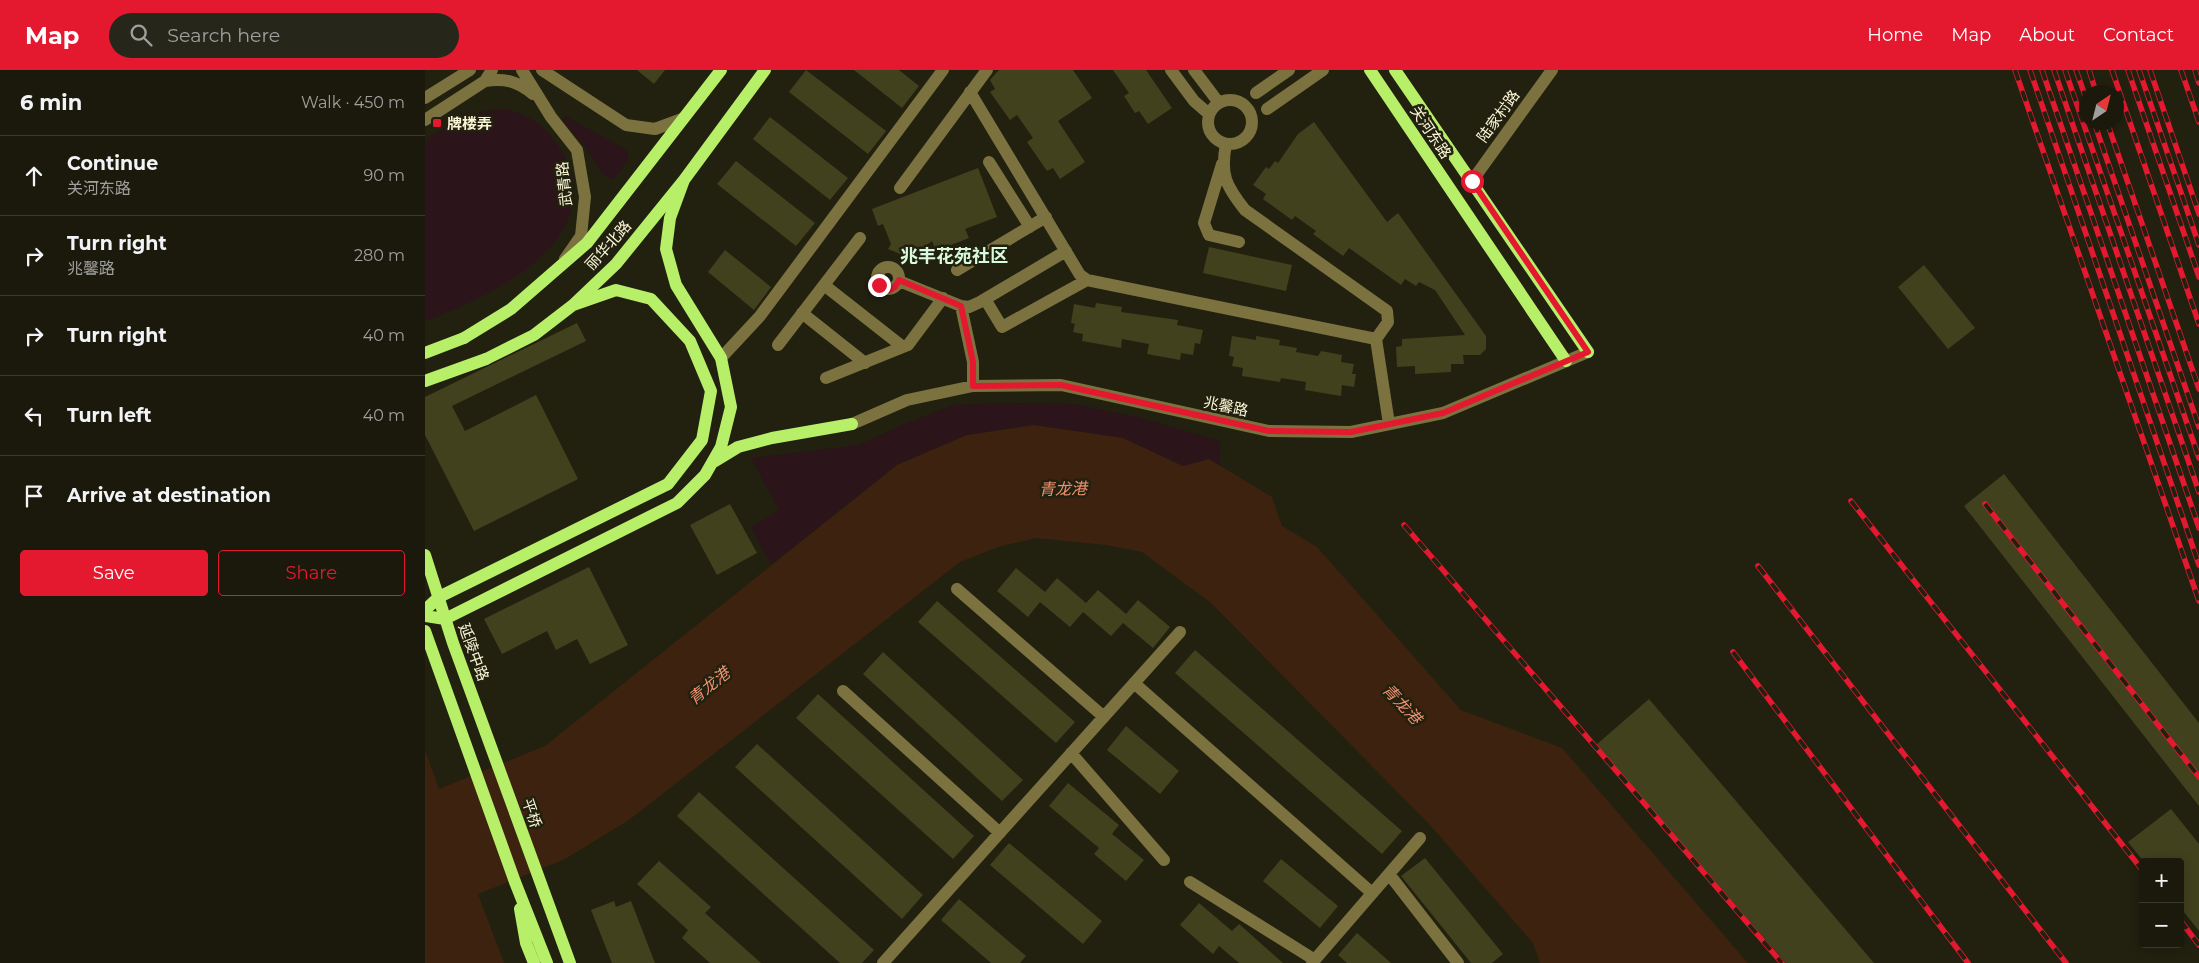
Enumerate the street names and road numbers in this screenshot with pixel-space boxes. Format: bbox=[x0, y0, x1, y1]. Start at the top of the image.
street label: 陆家村路 bbox=[1473, 86, 1523, 146]
street label: 关河东路 bbox=[1406, 102, 1456, 162]
street label: 武青路 bbox=[552, 161, 576, 207]
street label: 丽华北路 bbox=[581, 216, 635, 274]
street label: 兆馨路 bbox=[1202, 392, 1250, 420]
street label: 延陵中路 bbox=[455, 621, 493, 683]
street label: 平桥 bbox=[518, 796, 546, 830]

